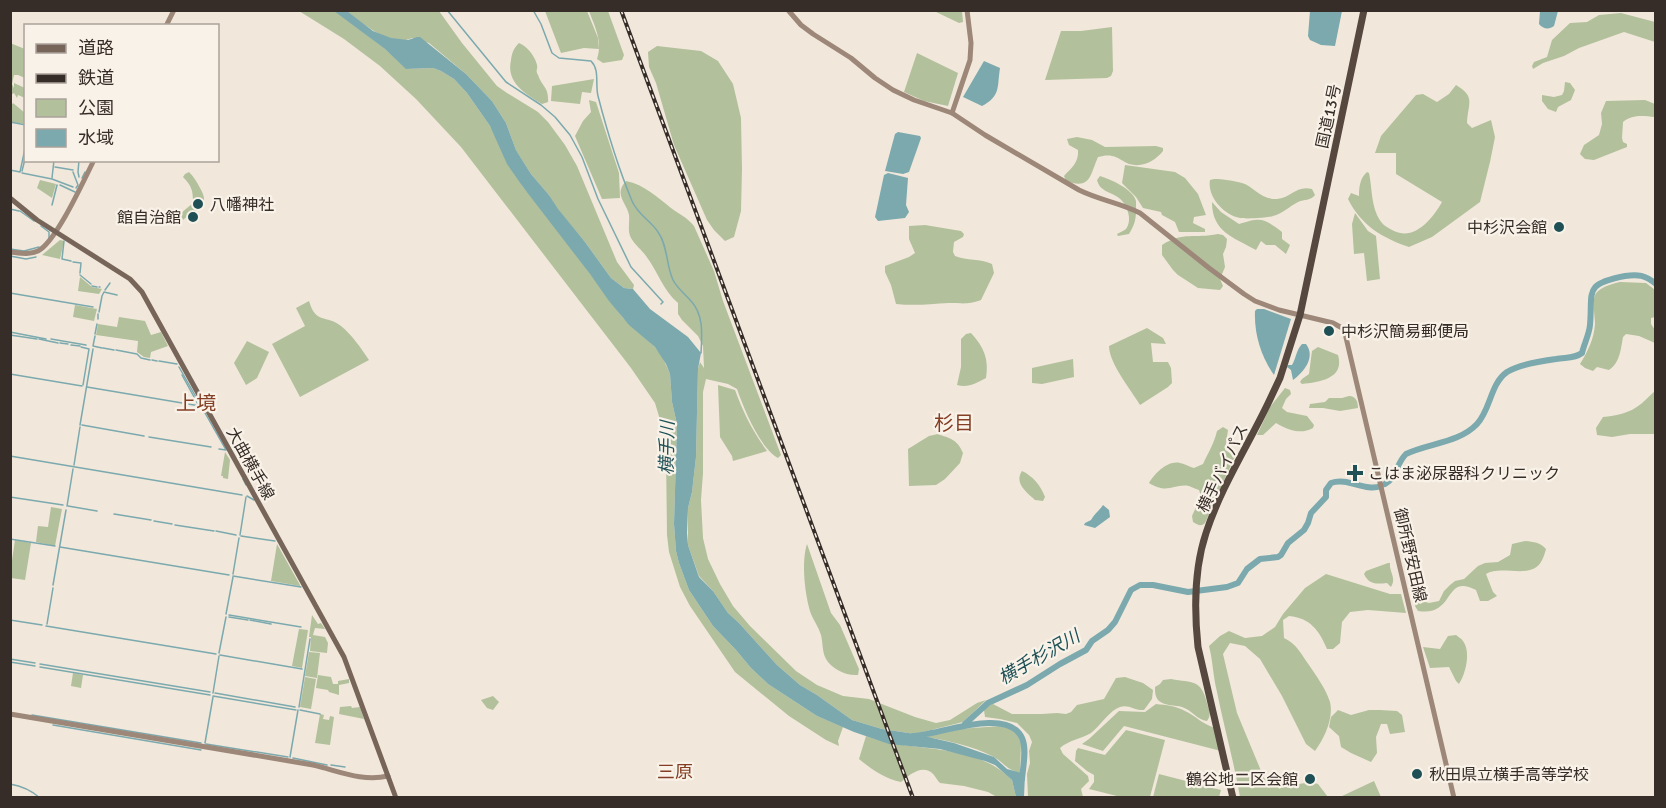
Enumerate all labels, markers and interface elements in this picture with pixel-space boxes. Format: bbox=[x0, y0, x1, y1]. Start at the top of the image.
legend bbox=[24, 24, 219, 162]
text: 道路 bbox=[78, 37, 114, 59]
text: 鉄道 bbox=[78, 67, 114, 89]
street label: 国道13号 bbox=[1312, 82, 1346, 150]
text: 公園 bbox=[78, 97, 114, 119]
text: 水域 bbox=[78, 127, 114, 149]
place label: 八幡神社 bbox=[210, 195, 274, 215]
marker: 八幡神社 bbox=[191, 197, 205, 211]
place label: 館自治館 bbox=[117, 208, 181, 228]
marker: 館自治館 bbox=[186, 210, 200, 224]
place label: 中杉沢会館 bbox=[1467, 218, 1547, 238]
marker: 中杉沢会館 bbox=[1552, 220, 1566, 234]
place label: 中杉沢簡易郵便局 bbox=[1341, 322, 1469, 342]
marker: 中杉沢簡易郵便局 bbox=[1322, 324, 1336, 338]
district label: 上境 bbox=[176, 391, 216, 416]
district label: 杉目 bbox=[934, 411, 974, 436]
water label: 横手川 bbox=[656, 419, 679, 475]
street label: 横手バイパス bbox=[1193, 421, 1253, 516]
street label: 大曲横手線 bbox=[222, 424, 278, 503]
marker: こはま泌尿器科クリニック bbox=[1346, 464, 1364, 482]
place label: こはま泌尿器科クリニック bbox=[1368, 464, 1560, 484]
street label: 御所野安田線 bbox=[1389, 506, 1431, 604]
water label: 横手杉沢川 bbox=[995, 624, 1085, 689]
district label: 三原 bbox=[657, 761, 693, 783]
place label: 秋田県立横手高等学校 bbox=[1429, 765, 1589, 785]
marker: 秋田県立横手高等学校 bbox=[1410, 767, 1424, 781]
place label: 鶴谷地二区会館 bbox=[1186, 770, 1298, 790]
marker: 鶴谷地二区会館 bbox=[1303, 772, 1317, 786]

